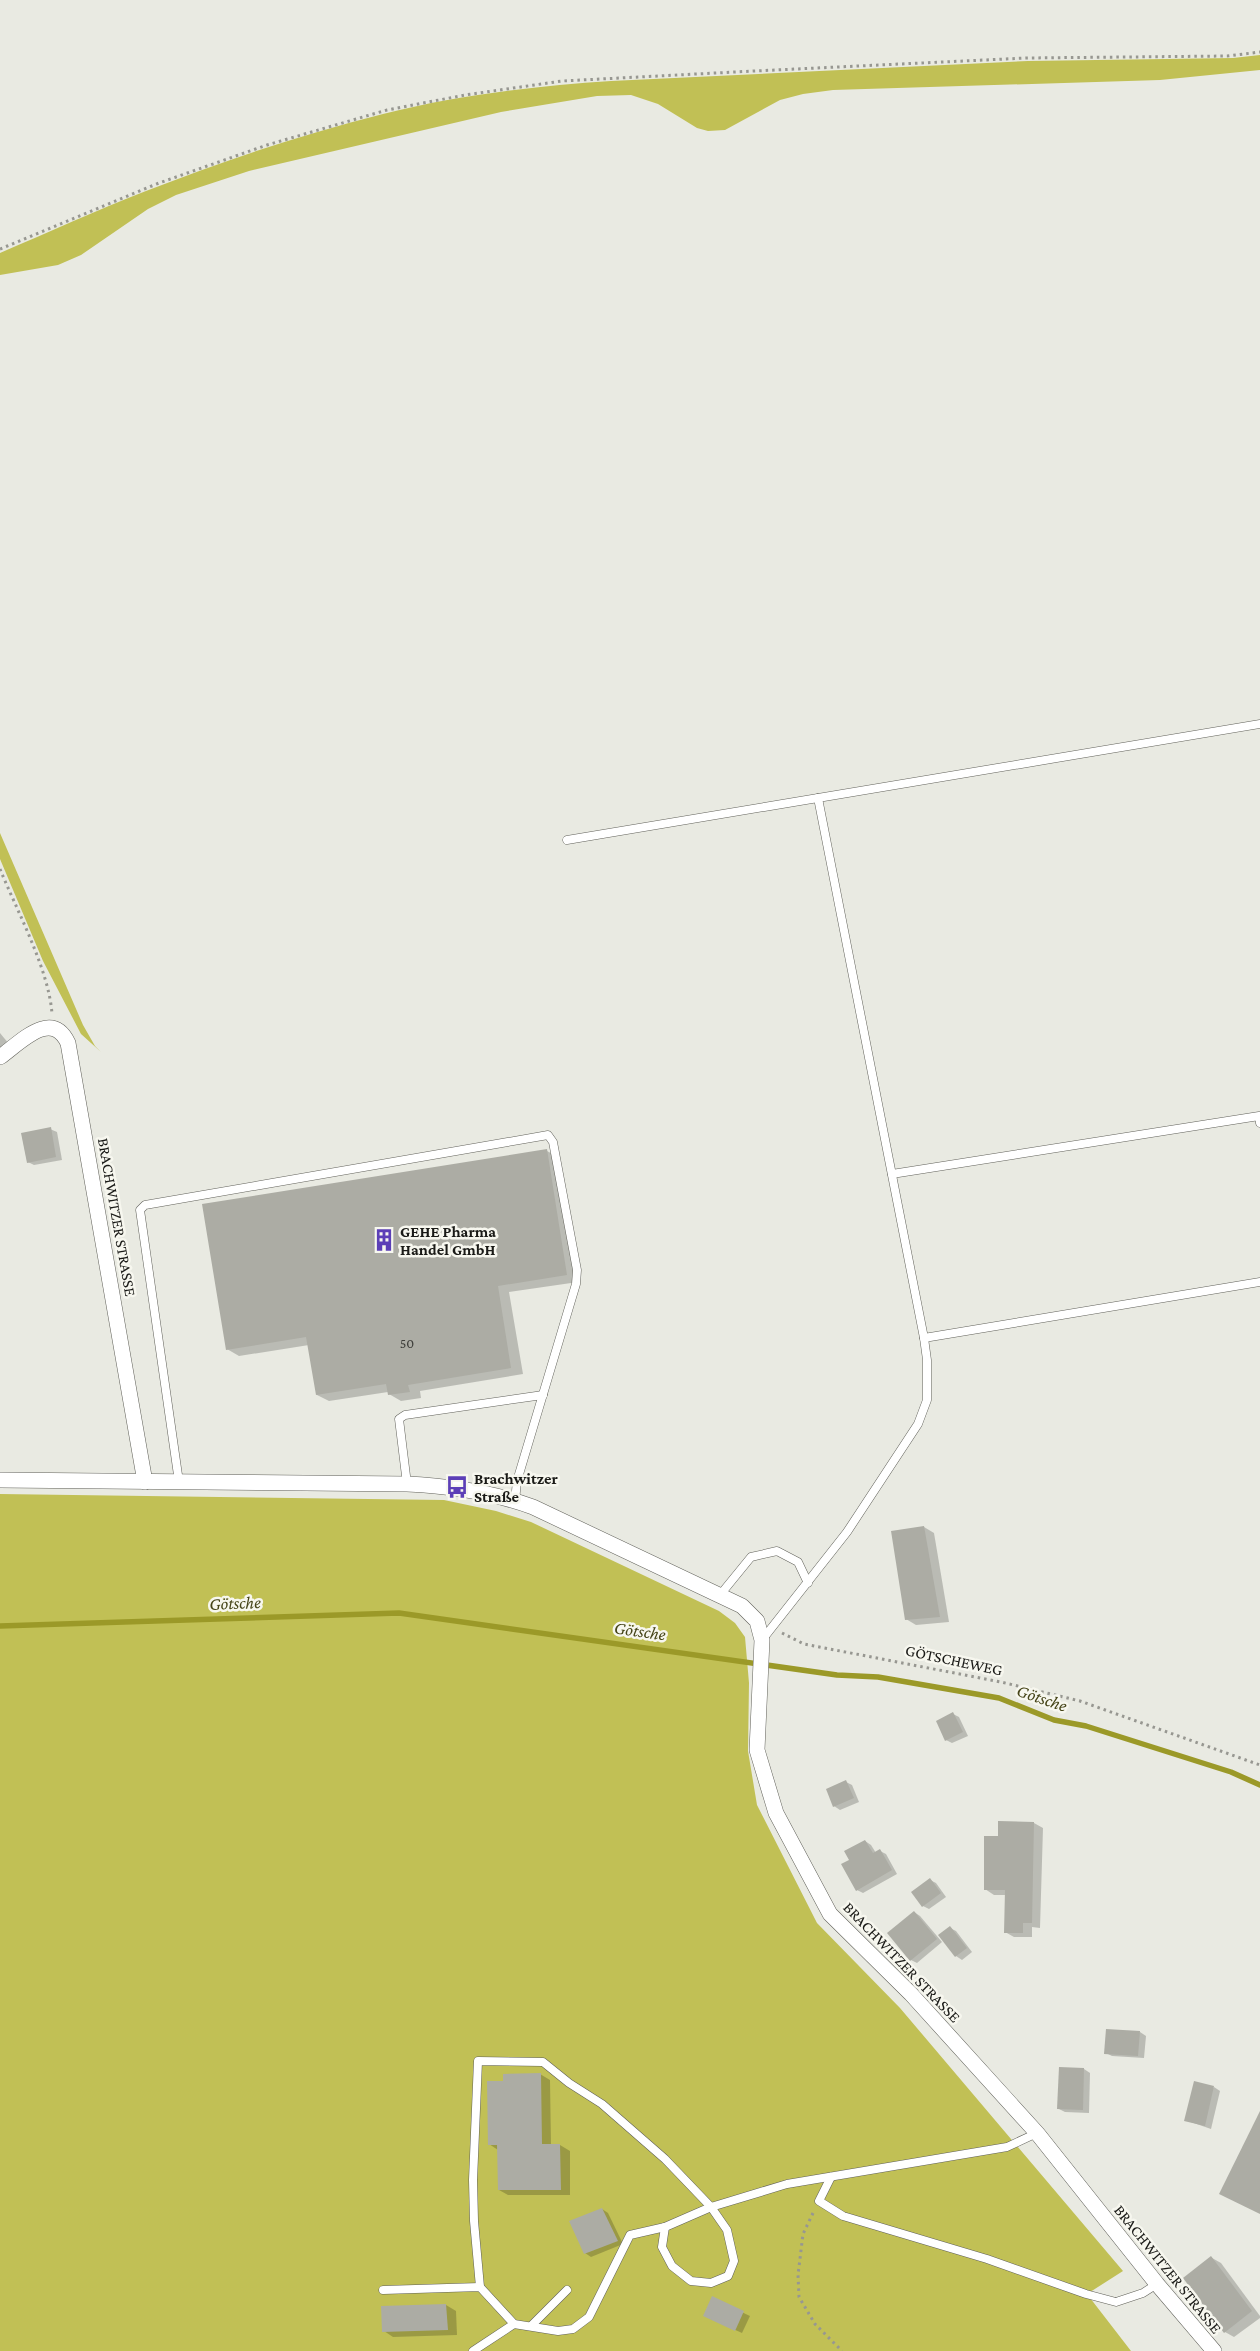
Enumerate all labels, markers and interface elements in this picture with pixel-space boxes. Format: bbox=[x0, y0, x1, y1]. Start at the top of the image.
street label: BRACHWITZER STRASSE bbox=[95, 1137, 139, 1298]
place label: GEHE Pharma Handel GmbH bbox=[400, 1223, 496, 1258]
building icon: GEHE Pharma Handel GmbH bbox=[371, 1227, 397, 1253]
house number: 50 bbox=[400, 1335, 414, 1351]
place label: Brachwitzer Straße bbox=[474, 1470, 558, 1505]
bus stop icon: Brachwitzer Straße bbox=[444, 1474, 470, 1500]
water label: Götsche bbox=[209, 1592, 261, 1614]
water label: Götsche bbox=[613, 1618, 667, 1645]
street label: GÖTSCHEWEG bbox=[904, 1641, 1004, 1679]
water label: Götsche bbox=[1014, 1680, 1070, 1716]
street label: BRACHWITZER STRASSE bbox=[840, 1898, 964, 2026]
street label: BRACHWITZER STRASSE bbox=[1111, 2201, 1225, 2337]

